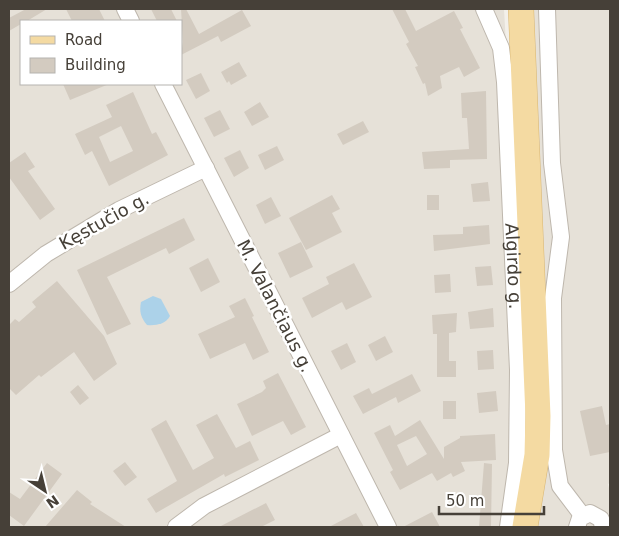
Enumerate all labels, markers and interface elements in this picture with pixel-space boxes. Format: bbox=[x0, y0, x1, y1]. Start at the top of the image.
legend bbox=[20, 20, 182, 85]
text: Road bbox=[65, 31, 103, 49]
text: Building bbox=[65, 56, 126, 74]
street label: Kęstučio g. bbox=[55, 187, 152, 254]
street label: Algirdo g. bbox=[501, 222, 526, 310]
street label: M. Valančiaus g. bbox=[233, 236, 318, 376]
north arrow bbox=[20, 466, 70, 516]
scale bar bbox=[439, 484, 544, 516]
text: N bbox=[43, 492, 62, 512]
text: 50 m bbox=[446, 492, 484, 510]

